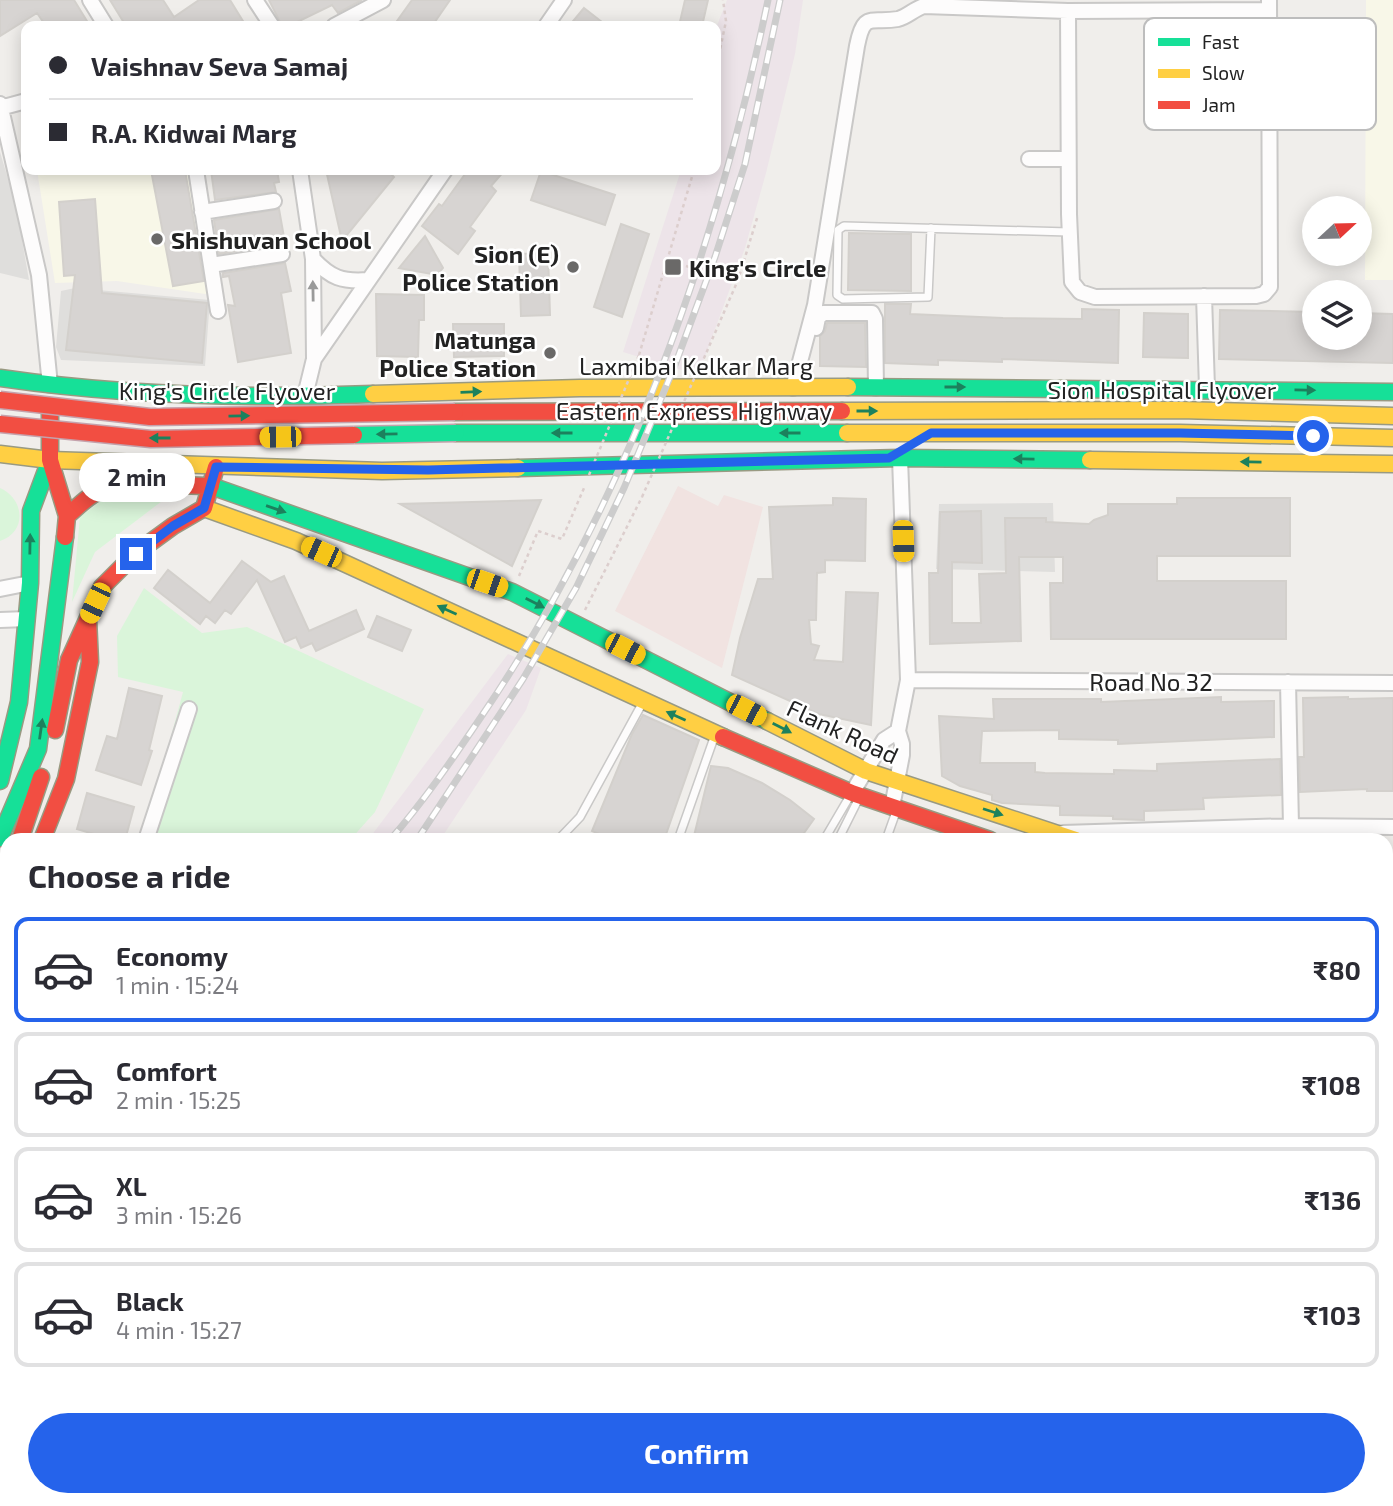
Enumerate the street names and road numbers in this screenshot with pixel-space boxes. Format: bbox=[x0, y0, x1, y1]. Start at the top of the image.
street label: Laxmibai Kelkar Marg bbox=[579, 351, 813, 380]
street label: Sion Hospital Flyover bbox=[1048, 375, 1277, 404]
street label: King's Circle Flyover bbox=[119, 376, 336, 405]
street label: Eastern Express Highway bbox=[556, 396, 833, 425]
street label: Road No 32 bbox=[1089, 667, 1213, 696]
street label: Flank Road bbox=[783, 693, 903, 769]

